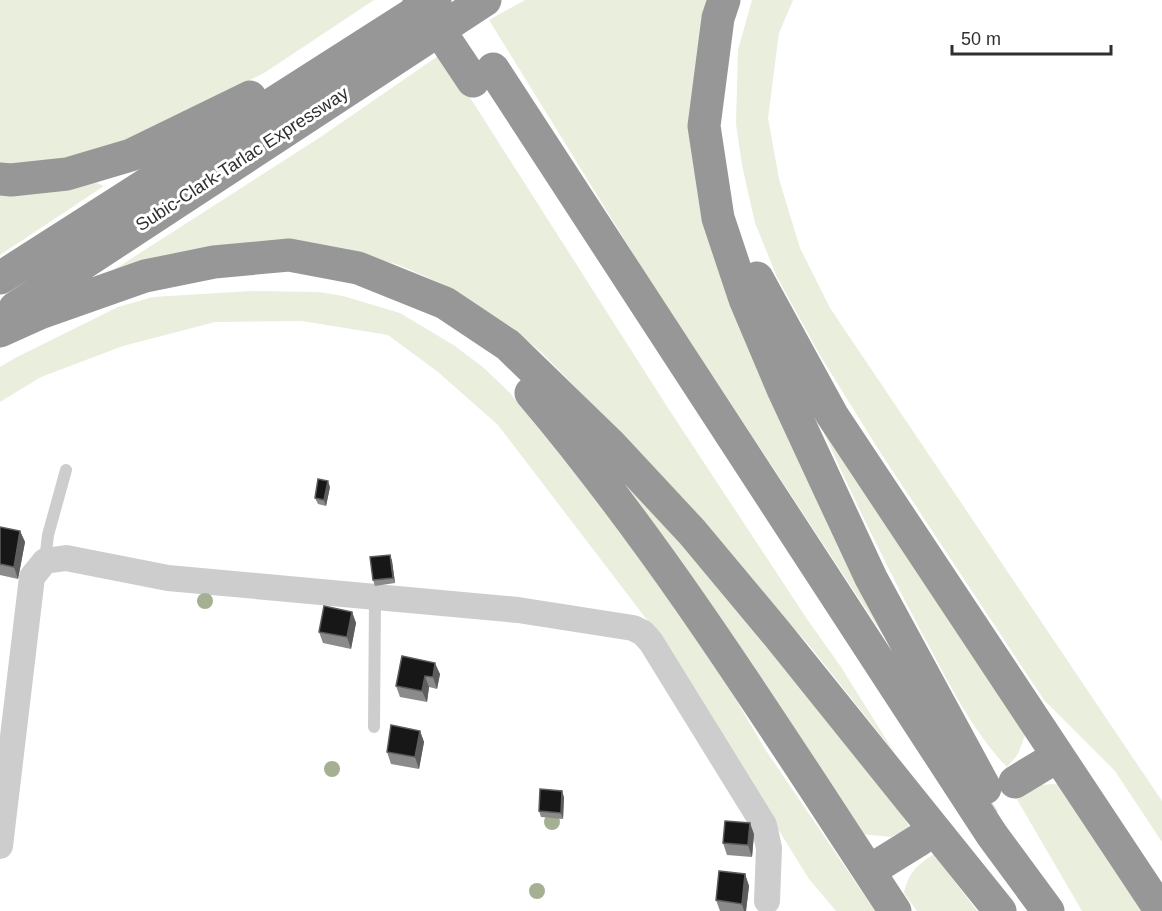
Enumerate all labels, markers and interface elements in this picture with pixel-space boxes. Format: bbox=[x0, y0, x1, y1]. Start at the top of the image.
scale bar bbox=[952, 18, 1111, 56]
text: 50 m bbox=[961, 29, 1001, 49]
street label: Subic-Clark-Tarlac Expressway bbox=[132, 83, 352, 235]

